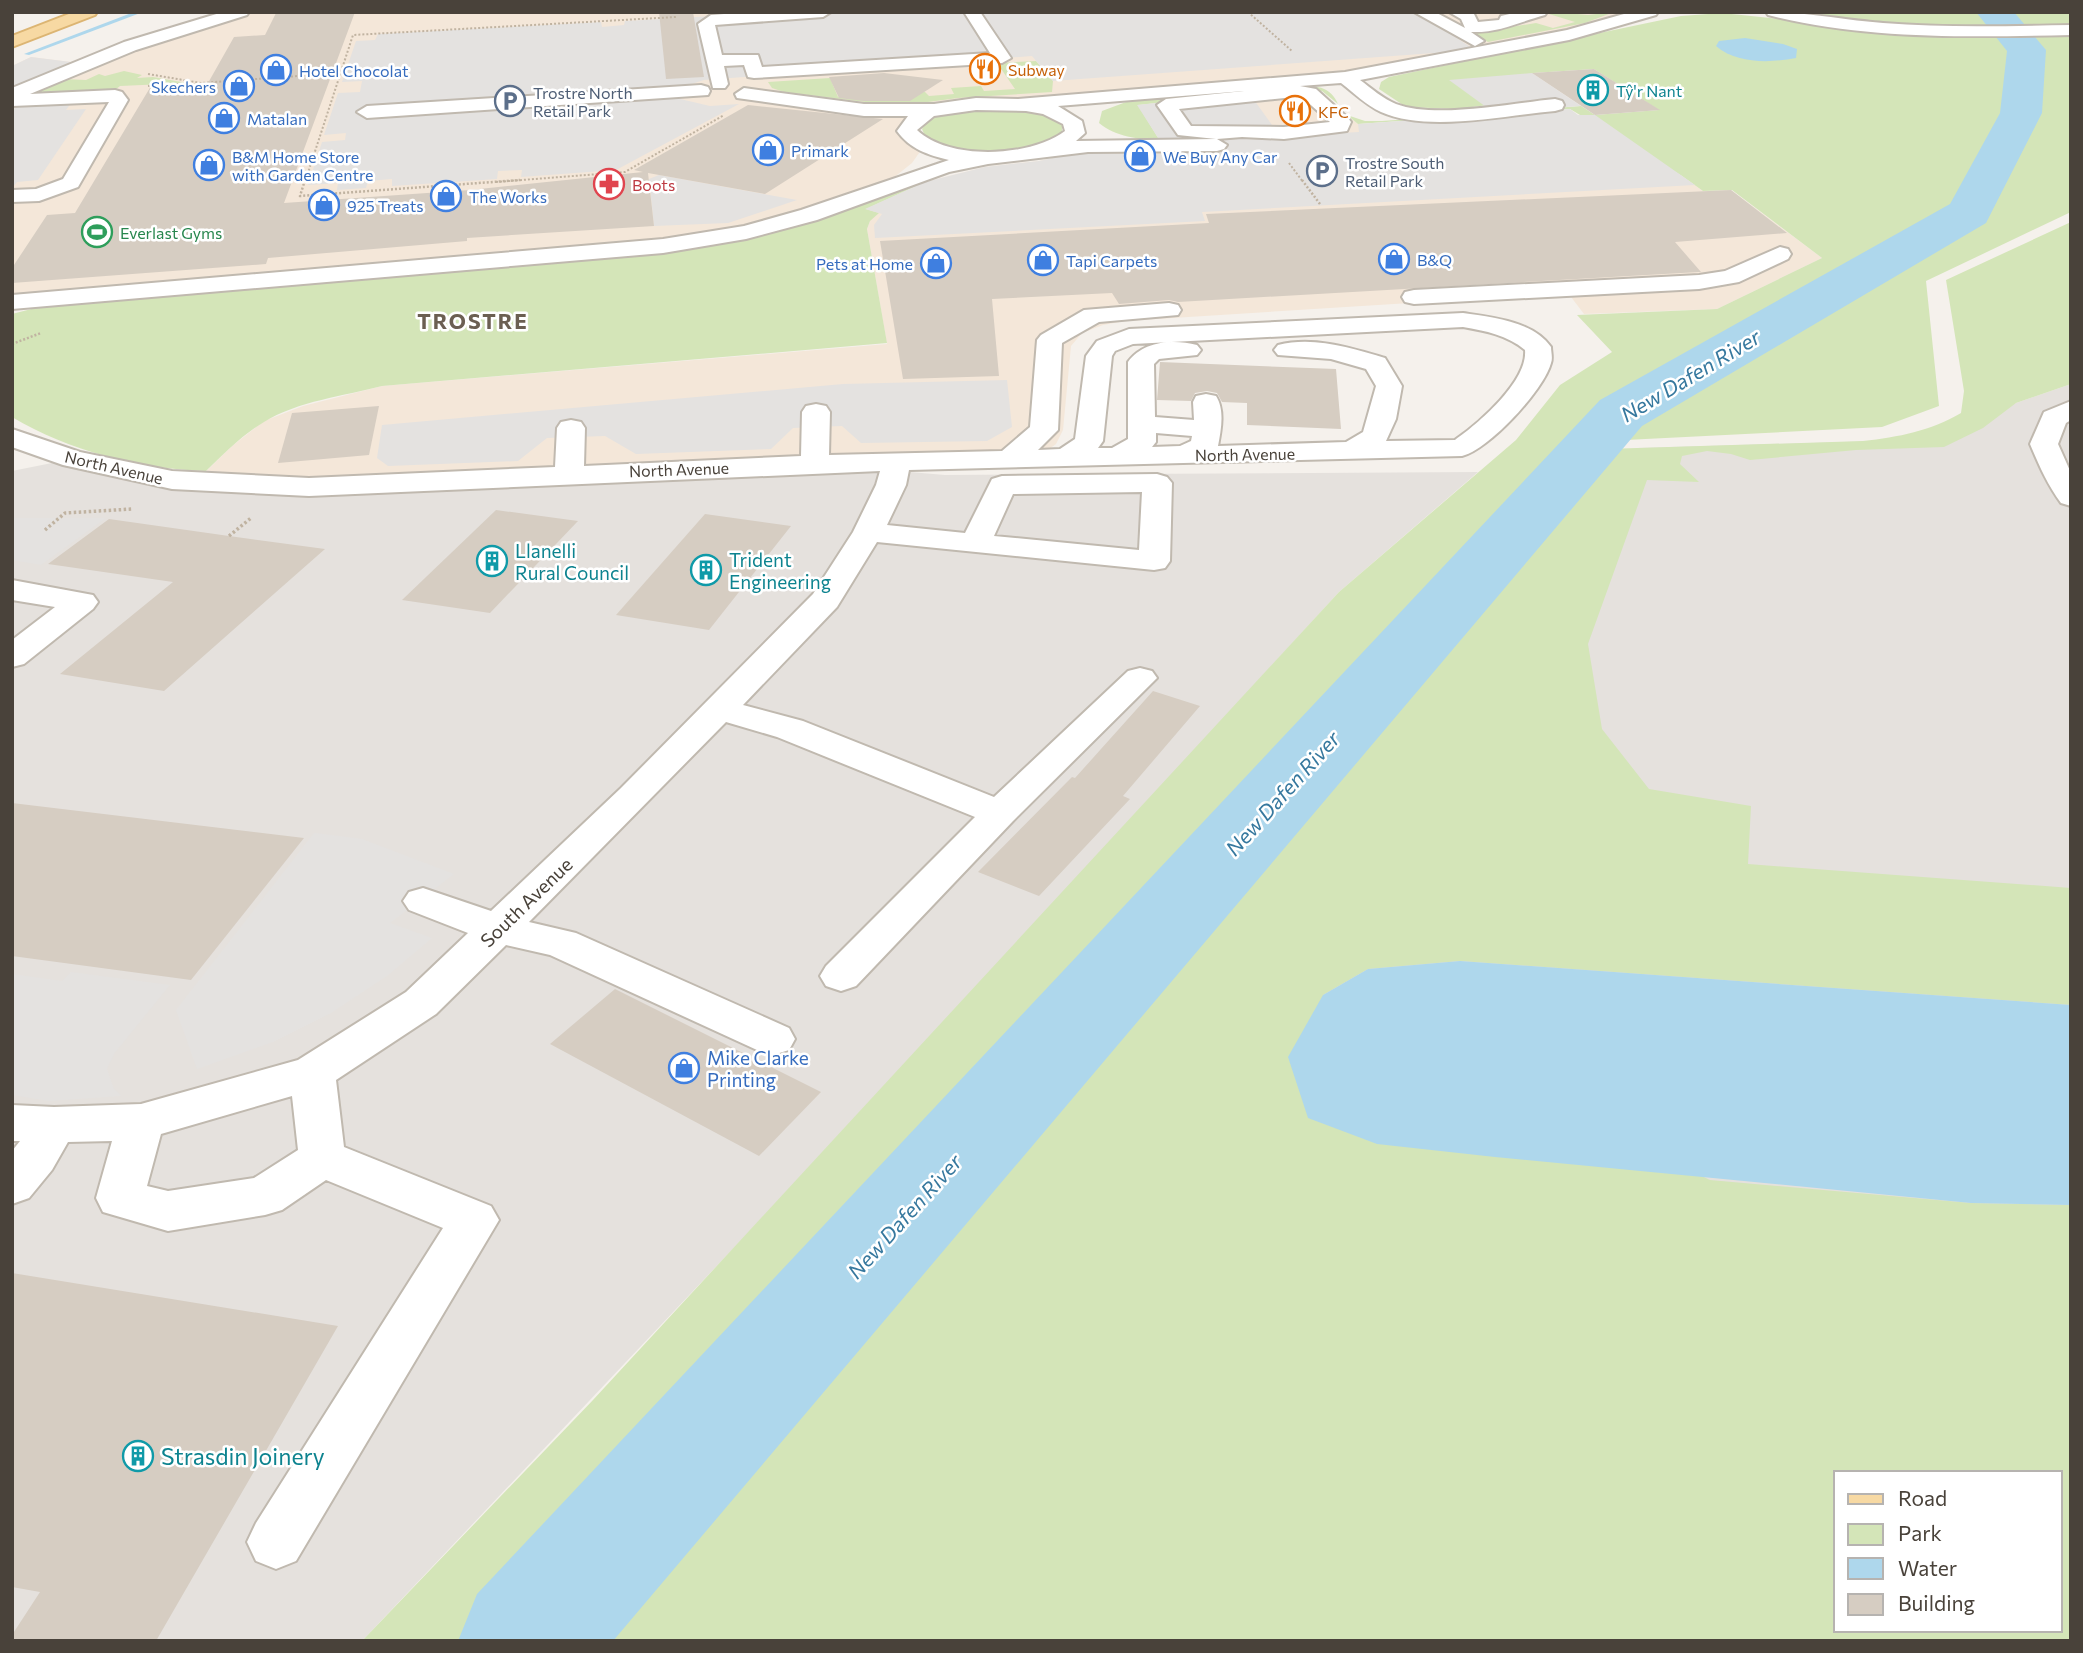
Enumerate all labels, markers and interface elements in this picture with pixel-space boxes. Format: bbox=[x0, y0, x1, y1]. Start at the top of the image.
restaurant icon: Subway bbox=[968, 52, 1002, 86]
shop icon: Hotel Chocolat bbox=[259, 53, 293, 87]
place label: Subway bbox=[1008, 60, 1065, 79]
place label: Hotel Chocolat bbox=[299, 61, 409, 80]
shop icon: Skechers bbox=[222, 69, 256, 103]
building icon: Tŷ'r Nant bbox=[1576, 73, 1610, 107]
place label: Skechers bbox=[151, 77, 216, 96]
place label: Tŷ'r Nant bbox=[1616, 81, 1683, 100]
place label: Trostre North Retail Park bbox=[533, 83, 633, 120]
parking icon: Trostre North Retail Park bbox=[493, 84, 527, 118]
restaurant icon: KFC bbox=[1278, 94, 1312, 128]
shop icon: Matalan bbox=[207, 101, 241, 135]
place label: KFC bbox=[1318, 102, 1349, 121]
place label: Matalan bbox=[247, 109, 307, 128]
shop icon: Primark bbox=[751, 133, 785, 167]
shop icon: We Buy Any Car bbox=[1123, 139, 1157, 173]
place label: Primark bbox=[791, 141, 849, 160]
place label: B&M Home Store with Garden Centre bbox=[232, 147, 374, 184]
place label: We Buy Any Car bbox=[1163, 147, 1278, 166]
shop icon: B&M Home Store with Garden Centre bbox=[192, 148, 226, 182]
place label: Trostre South Retail Park bbox=[1345, 153, 1444, 190]
parking icon: Trostre South Retail Park bbox=[1305, 154, 1339, 188]
pharmacy icon: Boots bbox=[592, 167, 626, 201]
place label: Boots bbox=[632, 175, 675, 194]
shop icon: The Works bbox=[429, 179, 463, 213]
place label: The Works bbox=[469, 187, 547, 206]
shop icon: 925 Treats bbox=[307, 188, 341, 222]
place label: 925 Treats bbox=[347, 196, 423, 215]
sports icon: Everlast Gyms bbox=[80, 215, 114, 249]
place label: Everlast Gyms bbox=[120, 223, 222, 242]
shop icon: B&Q bbox=[1377, 242, 1411, 276]
shop icon: Tapi Carpets bbox=[1026, 243, 1060, 277]
shop icon: Pets at Home bbox=[919, 246, 953, 280]
place label: B&Q bbox=[1417, 250, 1452, 269]
place label: Tapi Carpets bbox=[1066, 251, 1157, 270]
place label: Pets at Home bbox=[816, 254, 913, 273]
district label: TROSTRE bbox=[417, 308, 529, 333]
water label: New Dafen River bbox=[1616, 323, 1765, 426]
street label: North Avenue bbox=[1195, 444, 1295, 464]
street label: North Avenue bbox=[63, 446, 165, 488]
street label: North Avenue bbox=[629, 458, 729, 480]
place label: Llanelli Rural Council bbox=[515, 539, 629, 584]
building icon: Llanelli Rural Council bbox=[475, 544, 509, 578]
place label: Trident Engineering bbox=[729, 548, 831, 593]
building icon: Trident Engineering bbox=[689, 553, 723, 587]
water label: New Dafen River bbox=[1220, 725, 1345, 860]
street label: South Avenue bbox=[475, 852, 577, 952]
place label: Mike Clarke Printing bbox=[707, 1046, 809, 1091]
shop icon: Mike Clarke Printing bbox=[667, 1051, 701, 1085]
water label: New Dafen River bbox=[842, 1148, 967, 1283]
building icon: Strasdin Joinery bbox=[121, 1439, 155, 1473]
place label: Strasdin Joinery bbox=[161, 1442, 325, 1470]
legend bbox=[1834, 1471, 2062, 1632]
text: Road bbox=[1898, 1485, 1947, 1510]
text: Park bbox=[1898, 1520, 1942, 1545]
text: Water bbox=[1898, 1555, 1957, 1580]
text: Building bbox=[1898, 1590, 1975, 1615]

